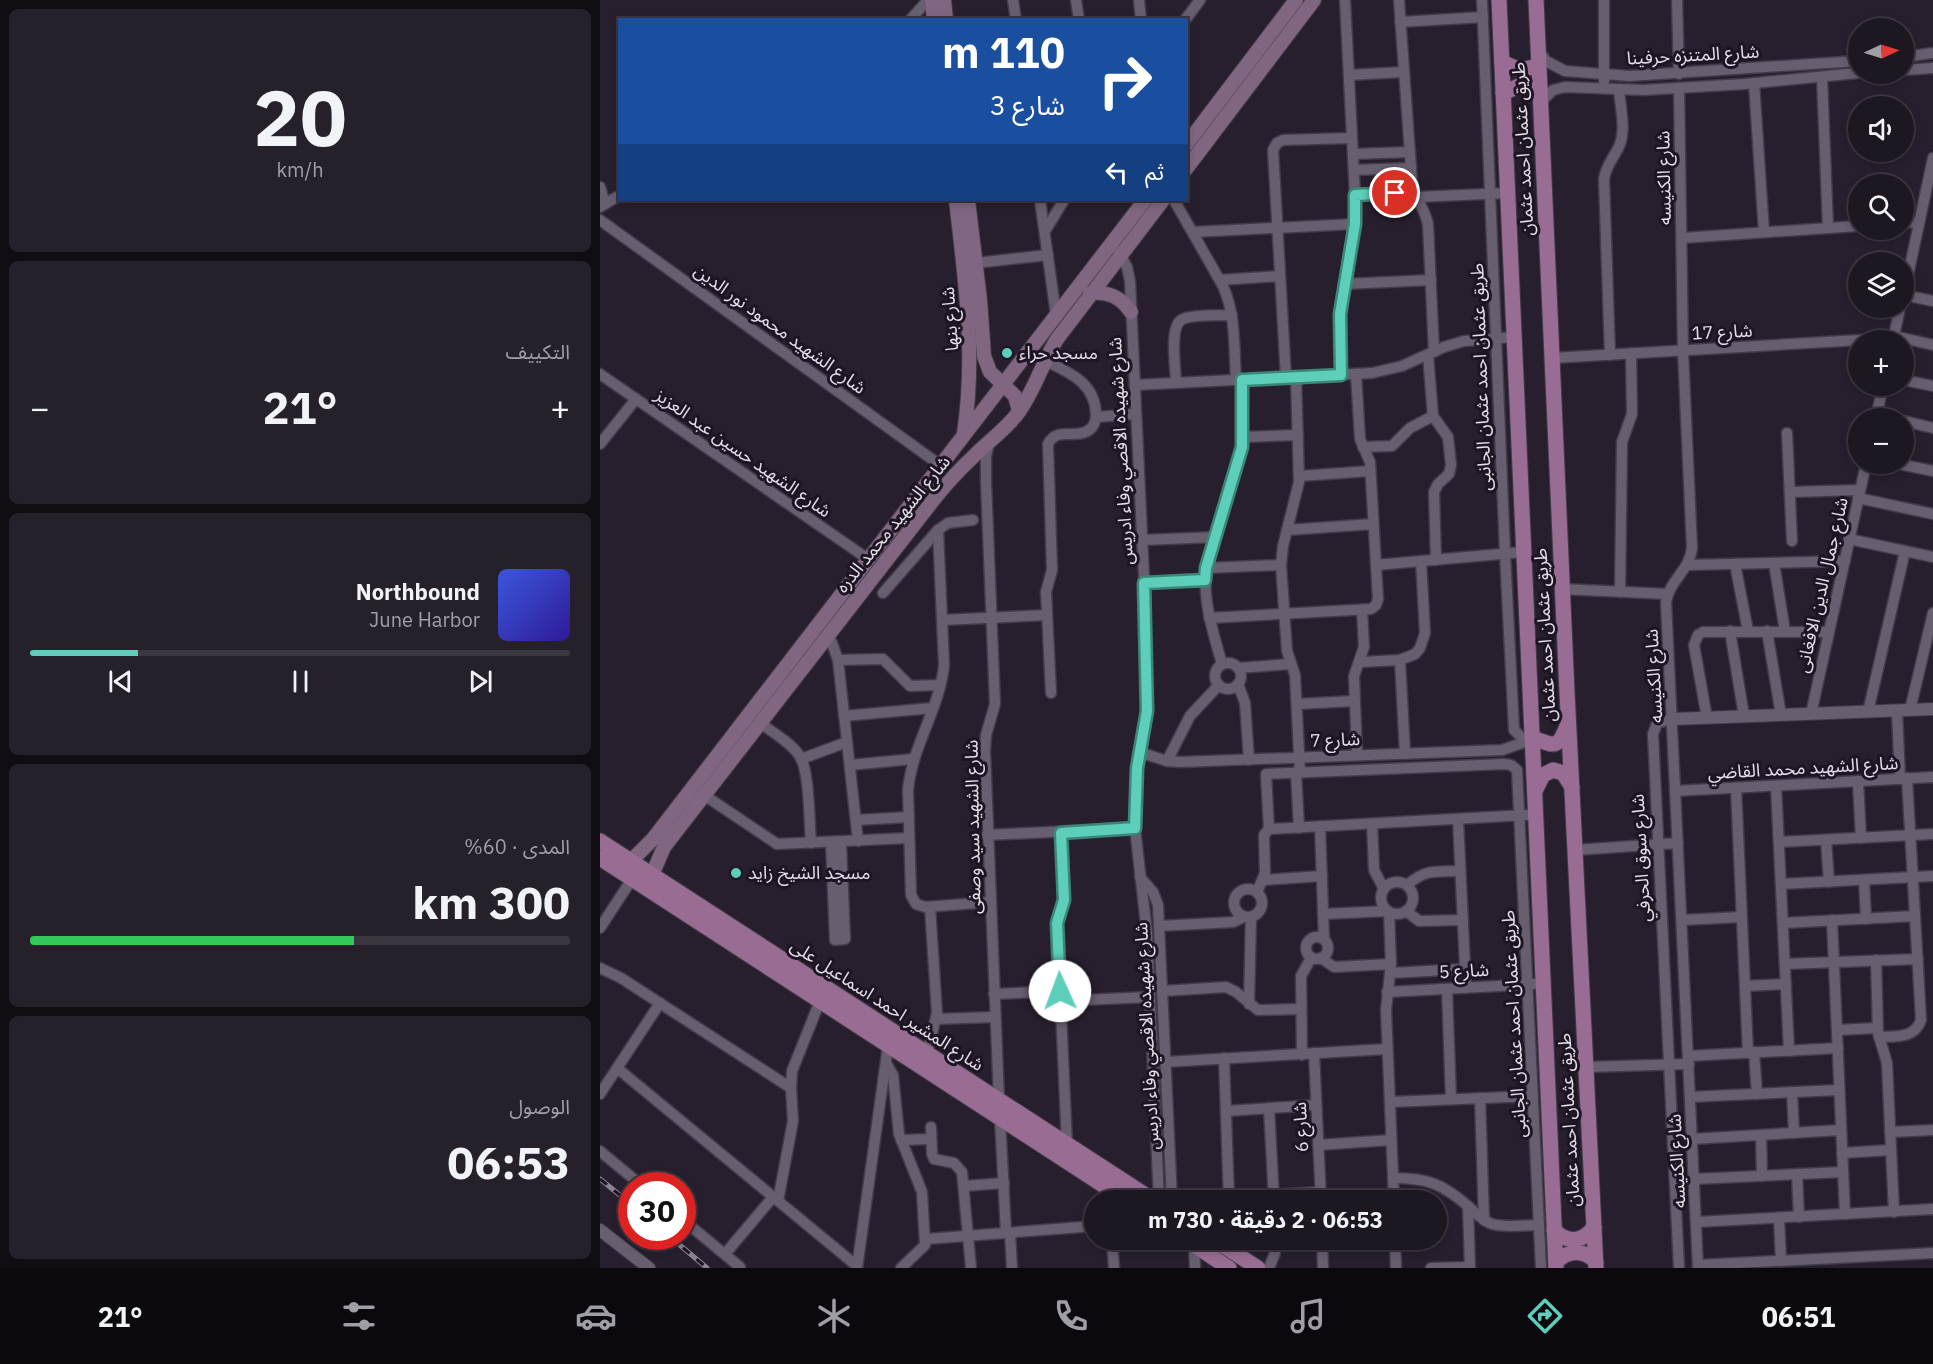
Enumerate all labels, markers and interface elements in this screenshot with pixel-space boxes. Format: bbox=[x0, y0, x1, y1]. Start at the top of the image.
north arrow bbox=[1848, 18, 1914, 84]
map controls bbox=[1848, 18, 1914, 474]
text: 110 m bbox=[942, 25, 1065, 80]
street label: شارع المتنزه حرفينا bbox=[1626, 40, 1760, 72]
icon: right bbox=[1086, 42, 1164, 120]
street label: طريق عثمان احمد عثمان bbox=[1506, 62, 1539, 236]
text: 20 bbox=[253, 66, 347, 167]
text: شارع 3 bbox=[990, 87, 1065, 122]
button: sound bbox=[1848, 96, 1914, 162]
street label: شارع الكنيسه bbox=[1651, 131, 1679, 225]
text: km/h bbox=[276, 156, 324, 183]
icon: left bbox=[1100, 156, 1133, 189]
text: ثم bbox=[1145, 157, 1164, 186]
pin bbox=[1369, 167, 1420, 218]
button: search bbox=[1848, 174, 1914, 240]
icon: arrive bbox=[1378, 176, 1411, 209]
button: layers bbox=[1848, 252, 1914, 318]
street label: شارع الشهيد محمود نور الدين bbox=[688, 258, 871, 401]
street label: طريق عثمان احمد عثمان الجانبى bbox=[1465, 263, 1496, 491]
street label: شارع بنها bbox=[936, 286, 966, 352]
street label: شارع 17 bbox=[1691, 318, 1753, 348]
button: + bbox=[1848, 330, 1914, 396]
street label: شارع شهيده الاقصي وفاء ادريس bbox=[1103, 336, 1141, 565]
text: التكييف bbox=[506, 338, 570, 365]
place label: مسجد حراء bbox=[1019, 341, 1098, 364]
marker: مسجد حراء bbox=[1000, 346, 1014, 360]
text: 21° bbox=[262, 378, 338, 436]
street label: شارع الشهيد حسين عبد العزيز bbox=[648, 382, 836, 525]
text: − bbox=[30, 386, 50, 429]
text: + bbox=[550, 386, 570, 429]
button: − bbox=[1848, 408, 1914, 474]
street label: شارع الشهيد محمد الدره bbox=[830, 450, 957, 599]
street label: شارع جمال الدين الافغانى bbox=[1790, 495, 1856, 675]
street label: طريق عثمان احمد عثمان bbox=[1528, 548, 1561, 722]
text: Northbound bbox=[356, 577, 480, 606]
text: June Harbor bbox=[369, 606, 480, 633]
street label: شارع الكنيسه bbox=[1640, 628, 1670, 724]
icon: previous bbox=[104, 665, 137, 698]
icon: pause bbox=[284, 665, 317, 698]
icon: next bbox=[464, 665, 497, 698]
street label: شارع 7 bbox=[1310, 727, 1361, 755]
street label: شارع الشهيد سيد وصفى bbox=[959, 740, 989, 914]
street label: شارع الشهيد محمد القاضي bbox=[1707, 751, 1899, 787]
street label: شارع سوق الحرفي bbox=[1626, 793, 1658, 923]
text: المدى · 60% bbox=[464, 833, 570, 860]
place label: مسجد الشيخ زايد bbox=[748, 861, 870, 886]
marker: مسجد الشيخ زايد bbox=[729, 866, 743, 880]
text: 300 km bbox=[412, 873, 570, 931]
street label: طريق عثمان احمد عثمان الجانبى bbox=[1496, 910, 1531, 1138]
street label: شارع شهيده الاقصي وفاء ادريس bbox=[1129, 921, 1167, 1150]
street label: شارع المشير احمد اسماعيل على bbox=[785, 933, 988, 1078]
street label: شارع 5 bbox=[1438, 958, 1490, 986]
position arrow bbox=[1028, 959, 1092, 1023]
street label: طريق عثمان احمد عثمان bbox=[1552, 1033, 1585, 1207]
text: الوصول bbox=[509, 1093, 570, 1120]
street label: شارع 6 bbox=[1288, 1101, 1316, 1153]
street label: شارع الكنيسه bbox=[1663, 1113, 1693, 1209]
text: 06:53 bbox=[447, 1133, 570, 1191]
speed limit sign: 30 bbox=[618, 1172, 696, 1250]
text: 06:53 · 2 دقيقة · 730 m bbox=[1148, 1205, 1383, 1234]
icon: filters bbox=[338, 1295, 380, 1337]
icon: car bbox=[575, 1295, 617, 1337]
icon: climate bbox=[813, 1295, 855, 1337]
icon: phone bbox=[1050, 1295, 1092, 1337]
icon: music bbox=[1287, 1295, 1329, 1337]
icon: directions bbox=[1524, 1295, 1566, 1337]
text: 21° bbox=[98, 1299, 143, 1334]
text: 06:51 bbox=[1762, 1299, 1835, 1334]

